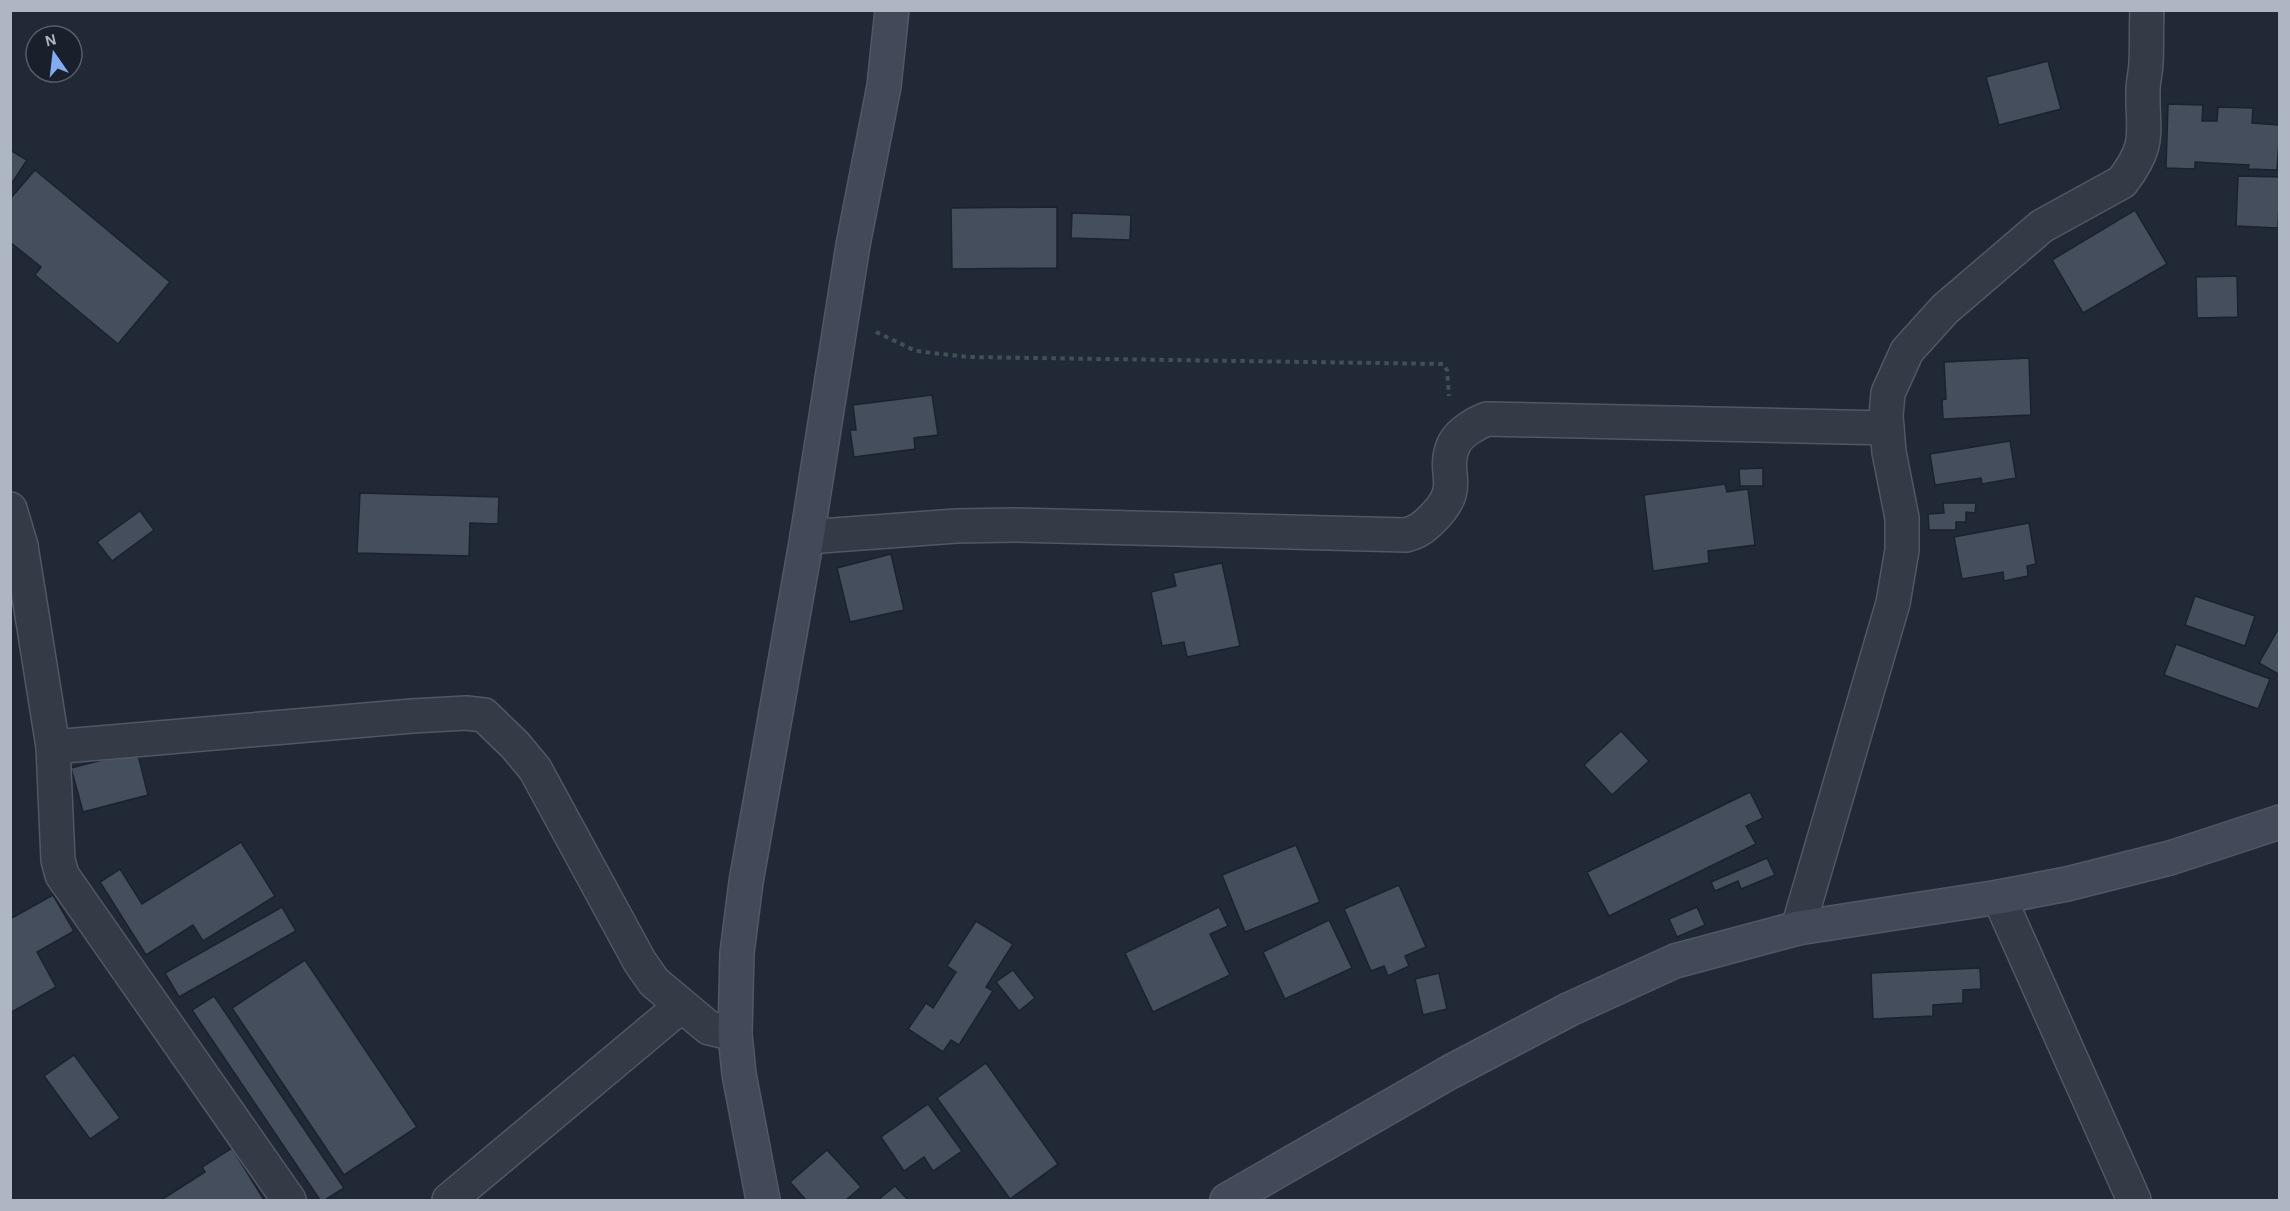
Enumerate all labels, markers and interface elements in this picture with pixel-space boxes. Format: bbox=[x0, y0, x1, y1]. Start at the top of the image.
north arrow bbox=[24, 24, 84, 84]
text: N bbox=[43, 31, 58, 50]

